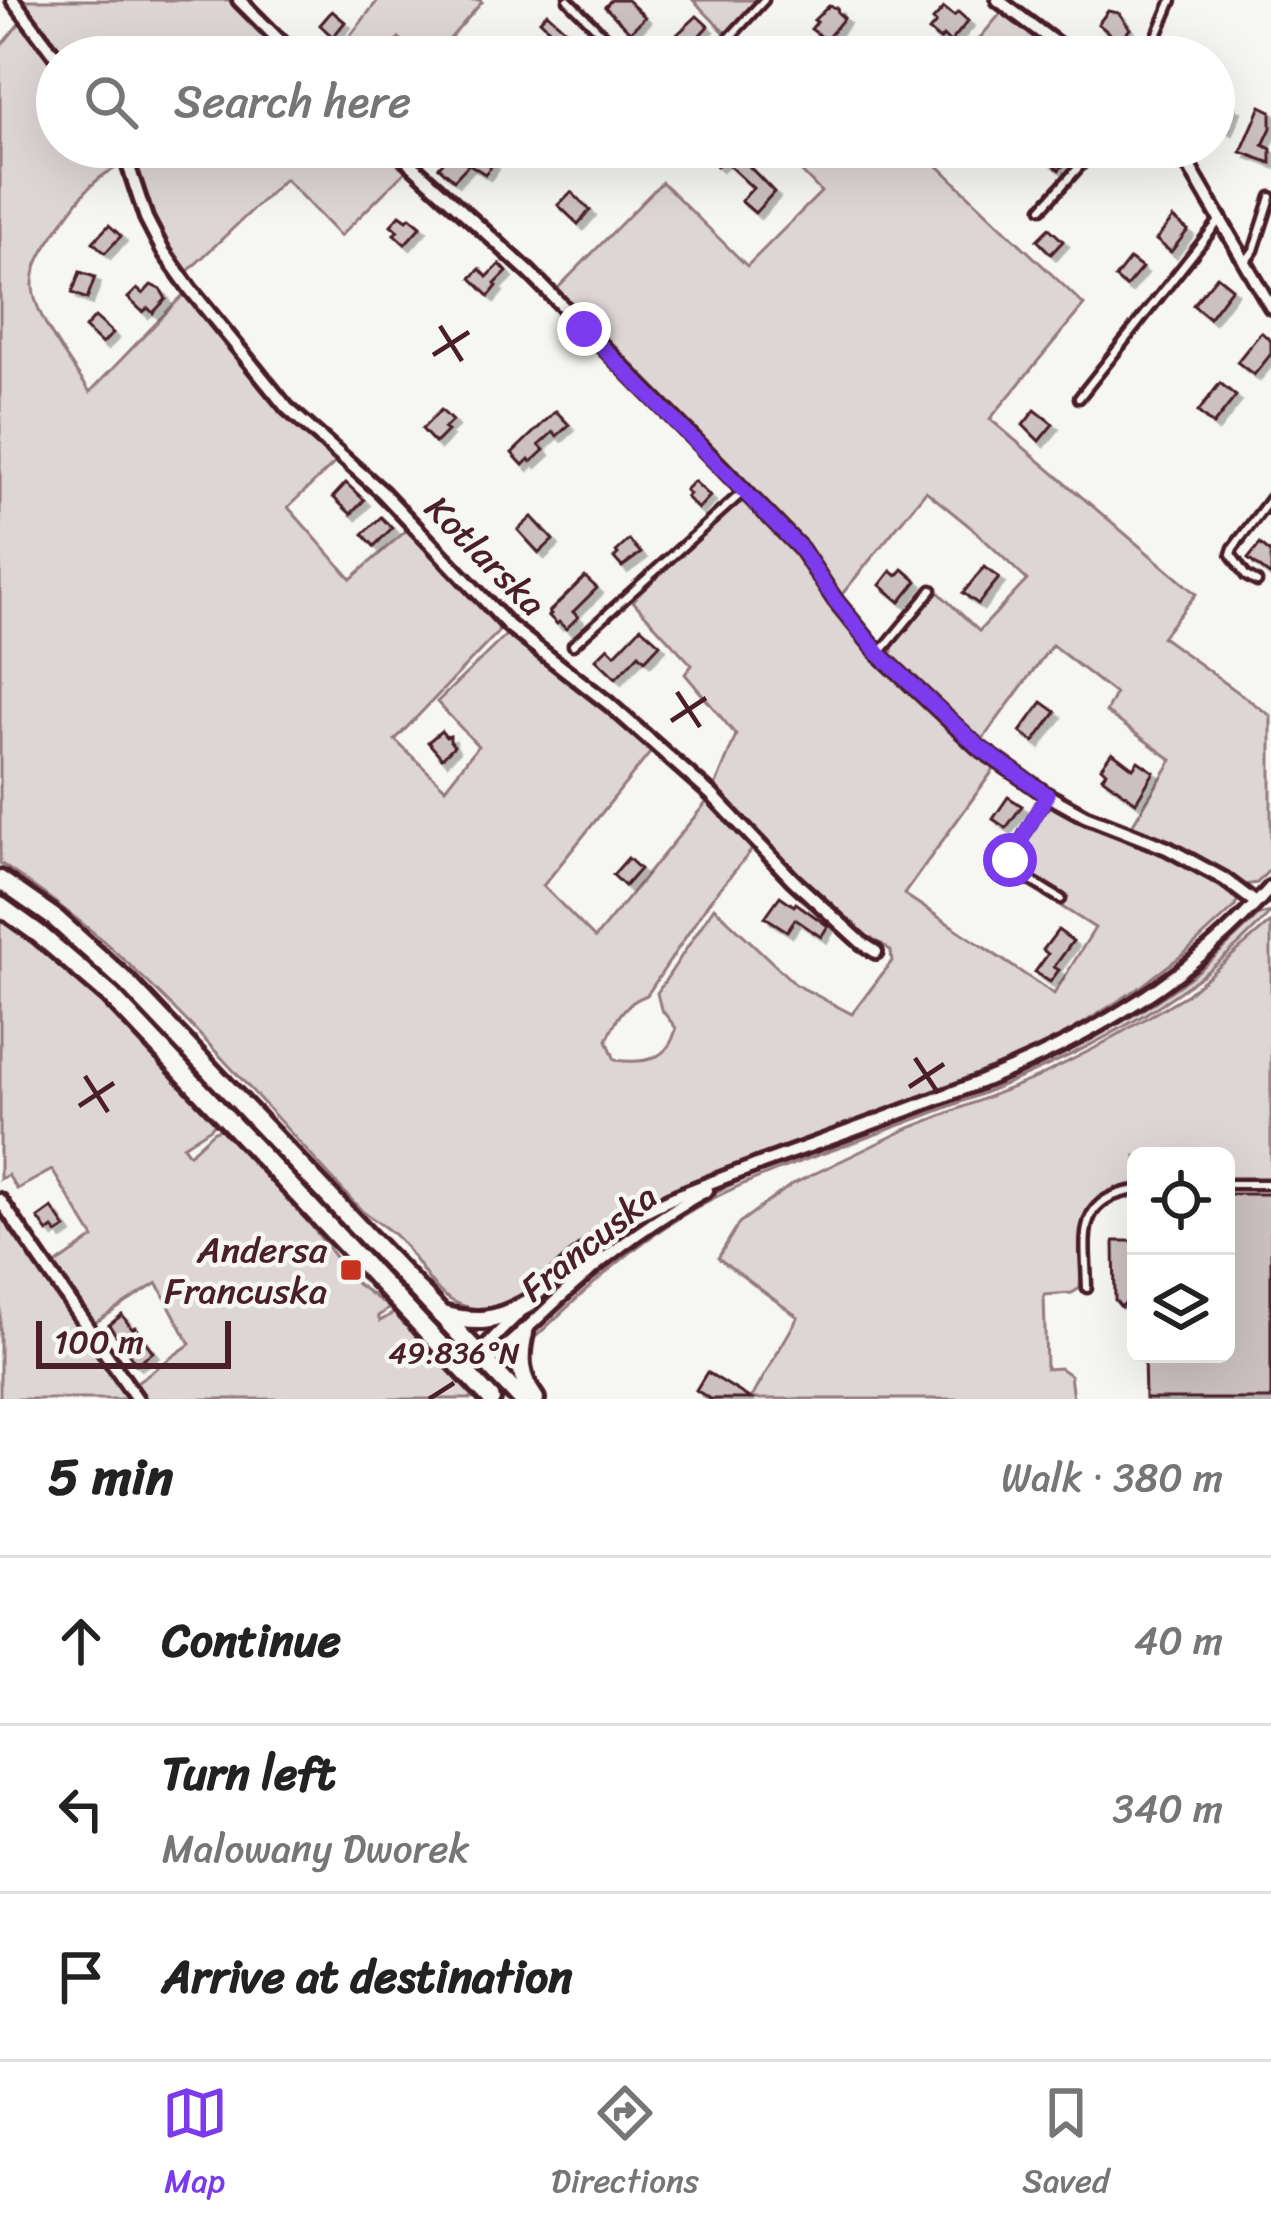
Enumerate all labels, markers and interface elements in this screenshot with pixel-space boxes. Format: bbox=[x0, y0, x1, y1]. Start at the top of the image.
search box bbox=[36, 36, 1235, 168]
text: Search here bbox=[174, 62, 411, 142]
icon: search bbox=[78, 69, 144, 135]
route end bbox=[557, 302, 611, 356]
street label: Kotlarska bbox=[409, 479, 562, 632]
route start bbox=[983, 833, 1037, 887]
map controls bbox=[1127, 1147, 1235, 1363]
button: locate bbox=[1127, 1147, 1235, 1255]
street label: Francuska bbox=[505, 1167, 672, 1319]
place label: Andersa Francuska bbox=[164, 1218, 328, 1323]
button: layers bbox=[1127, 1255, 1235, 1363]
marker: Andersa Francuska bbox=[338, 1257, 364, 1283]
text: 100 m bbox=[54, 1313, 144, 1371]
scale bar bbox=[36, 1315, 231, 1368]
text: 49.836°N bbox=[388, 1326, 520, 1380]
text: 5 min bbox=[48, 1432, 173, 1522]
text: Walk · 380 m bbox=[1001, 1443, 1223, 1512]
text: Continue bbox=[162, 1601, 341, 1681]
text: 40 m bbox=[1134, 1606, 1223, 1675]
icon: ahead bbox=[48, 1608, 114, 1674]
text: Turn left bbox=[162, 1734, 335, 1814]
text: 340 m bbox=[1112, 1774, 1223, 1843]
icon: left bbox=[48, 1776, 114, 1842]
text: Malowany Dworek bbox=[162, 1814, 469, 1883]
text: Arrive at destination bbox=[162, 1937, 572, 2017]
icon: arrive bbox=[48, 1944, 114, 2010]
tab: Map bbox=[162, 2080, 228, 2210]
tab: Directions bbox=[551, 2080, 699, 2210]
tab: Saved bbox=[1022, 2080, 1109, 2210]

